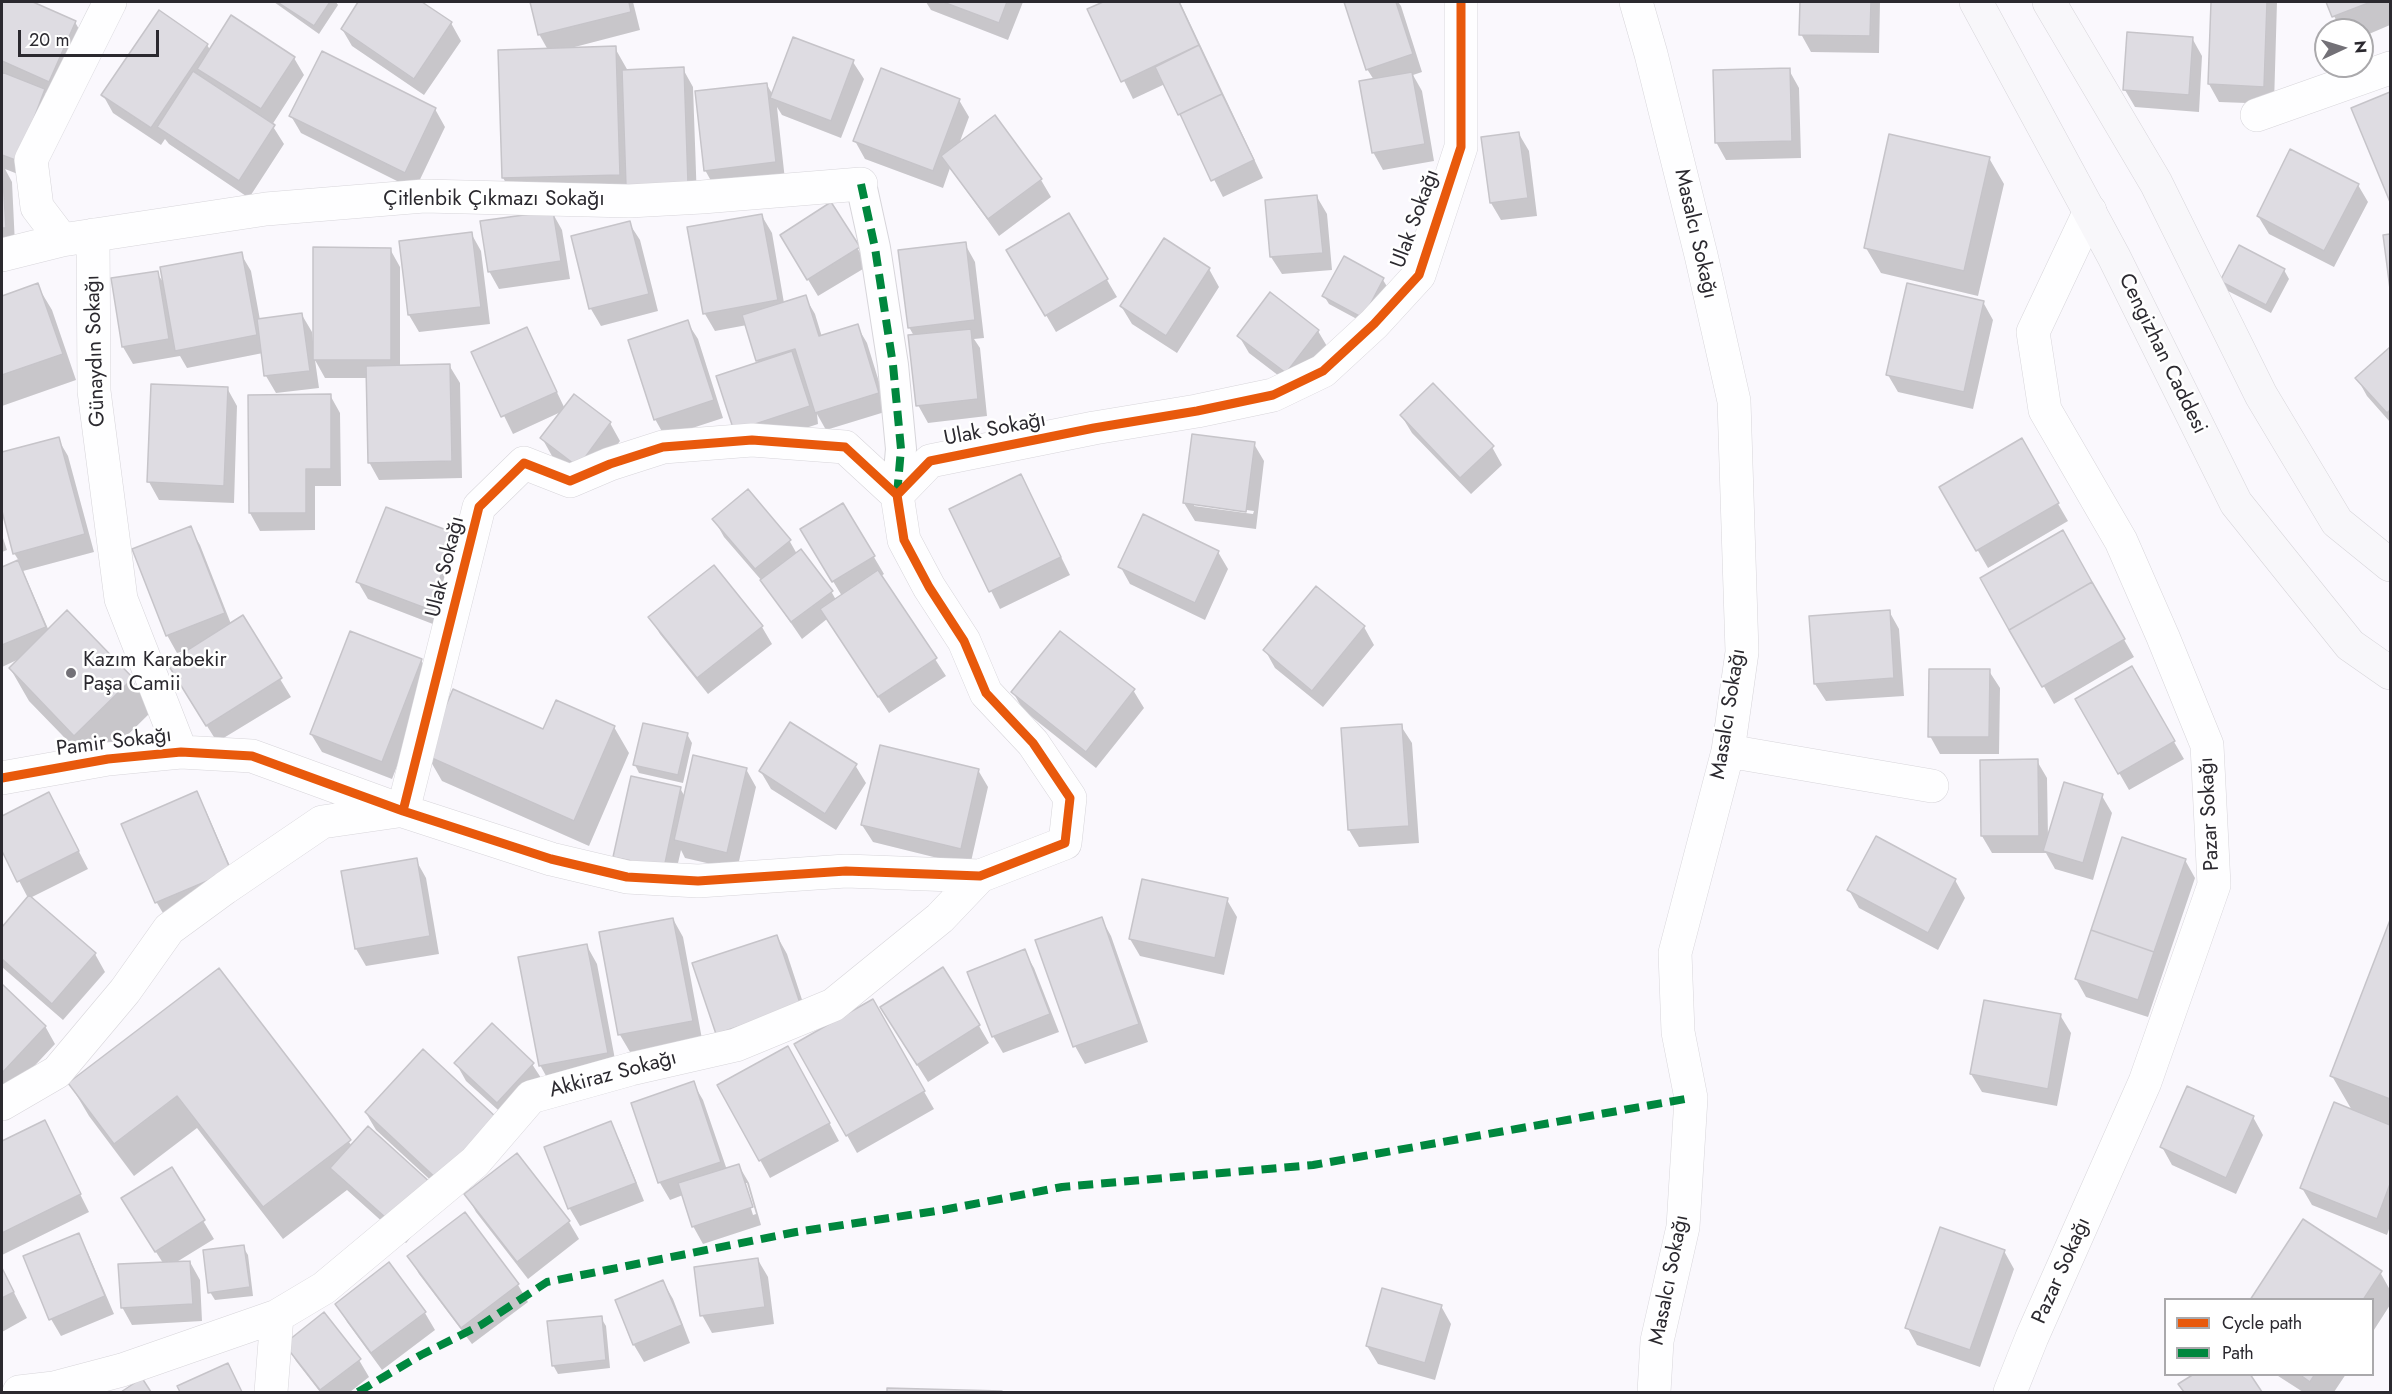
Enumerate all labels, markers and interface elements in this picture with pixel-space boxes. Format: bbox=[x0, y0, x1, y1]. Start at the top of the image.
scale bar bbox=[21, 18, 162, 56]
north arrow bbox=[2314, 18, 2374, 78]
text: 20 m bbox=[29, 27, 69, 53]
text: N bbox=[2349, 40, 2372, 54]
street label: Ulak Sokağı bbox=[1386, 166, 1446, 272]
street label: Masalcı Sokağı bbox=[1668, 167, 1722, 301]
street label: Çitlenbik Çıkmazı Sokağı bbox=[383, 187, 605, 213]
street label: Cengizhan Caddesi bbox=[2112, 270, 2212, 438]
street label: Günaydın Sokağı bbox=[81, 275, 111, 427]
street label: Ulak Sokağı bbox=[942, 408, 1048, 452]
street label: Ulak Sokağı bbox=[421, 514, 471, 620]
street label: Masalcı Sokağı bbox=[1706, 647, 1752, 781]
place label: Kazım Karabekir Paşa Camii bbox=[83, 648, 227, 698]
marker: Kazım Karabekir Paşa Camii bbox=[64, 666, 78, 680]
street label: Pamir Sokağı bbox=[55, 723, 173, 763]
street label: Pazar Sokağı bbox=[2194, 756, 2226, 872]
street label: Akkiraz Sokağı bbox=[547, 1046, 679, 1104]
street label: Masalcı Sokağı bbox=[1645, 1213, 1695, 1347]
street label: Pazar Sokağı bbox=[2027, 1214, 2097, 1328]
legend bbox=[2164, 1298, 2374, 1376]
text: Cycle path bbox=[2222, 1310, 2302, 1336]
text: Path bbox=[2222, 1340, 2254, 1366]

